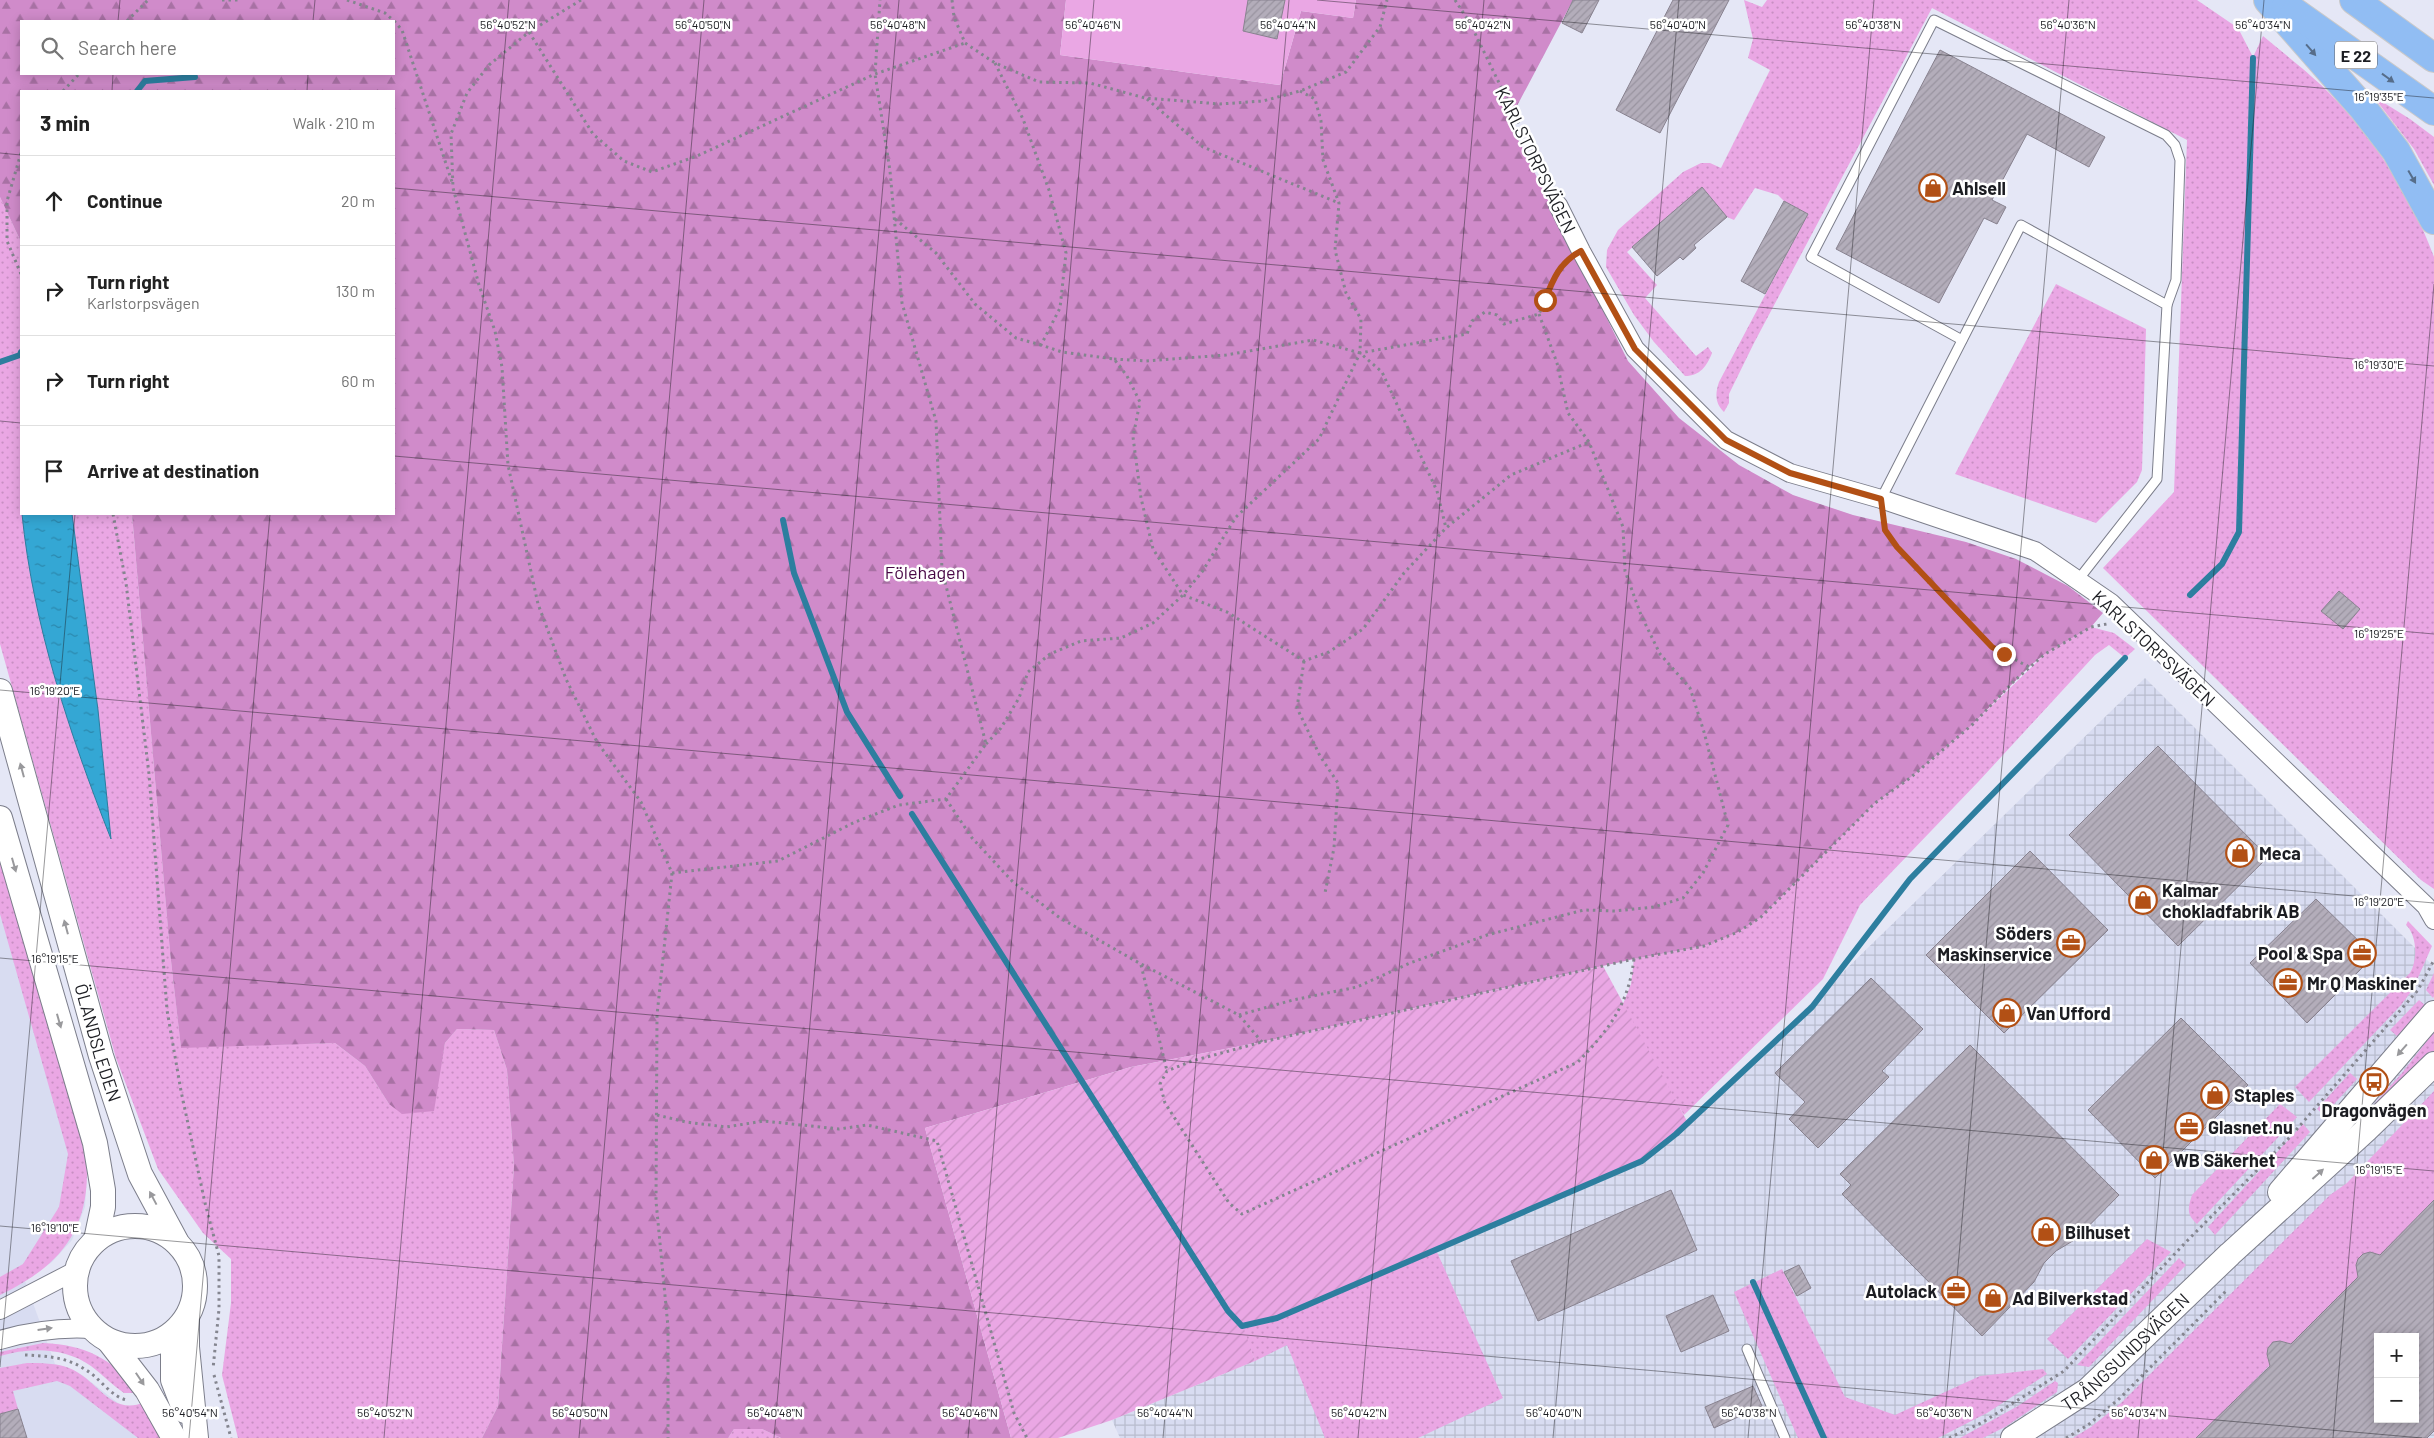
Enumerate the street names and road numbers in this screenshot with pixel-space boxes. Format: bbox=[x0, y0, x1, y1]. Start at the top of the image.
road number: E 22 bbox=[2335, 42, 2377, 68]
street label: KARLSTORPSVÄGEN bbox=[1491, 83, 1581, 237]
street label: KARLSTORPSVÄGEN bbox=[2088, 585, 2220, 711]
street label: ÖLANDSLEDEN bbox=[70, 981, 126, 1104]
street label: TRÅNGSUNDSVÄGEN bbox=[2057, 1288, 2194, 1415]

